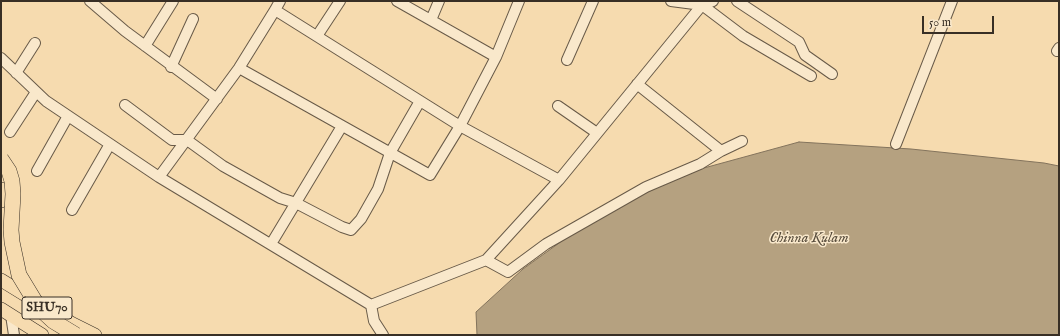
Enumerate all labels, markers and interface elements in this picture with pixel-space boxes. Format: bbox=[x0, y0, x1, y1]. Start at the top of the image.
scale bar bbox=[924, 8, 996, 34]
text: 50 m bbox=[929, 15, 951, 30]
water label: Chinna Kulam bbox=[769, 230, 849, 248]
road number: SHU70 bbox=[22, 297, 72, 319]

